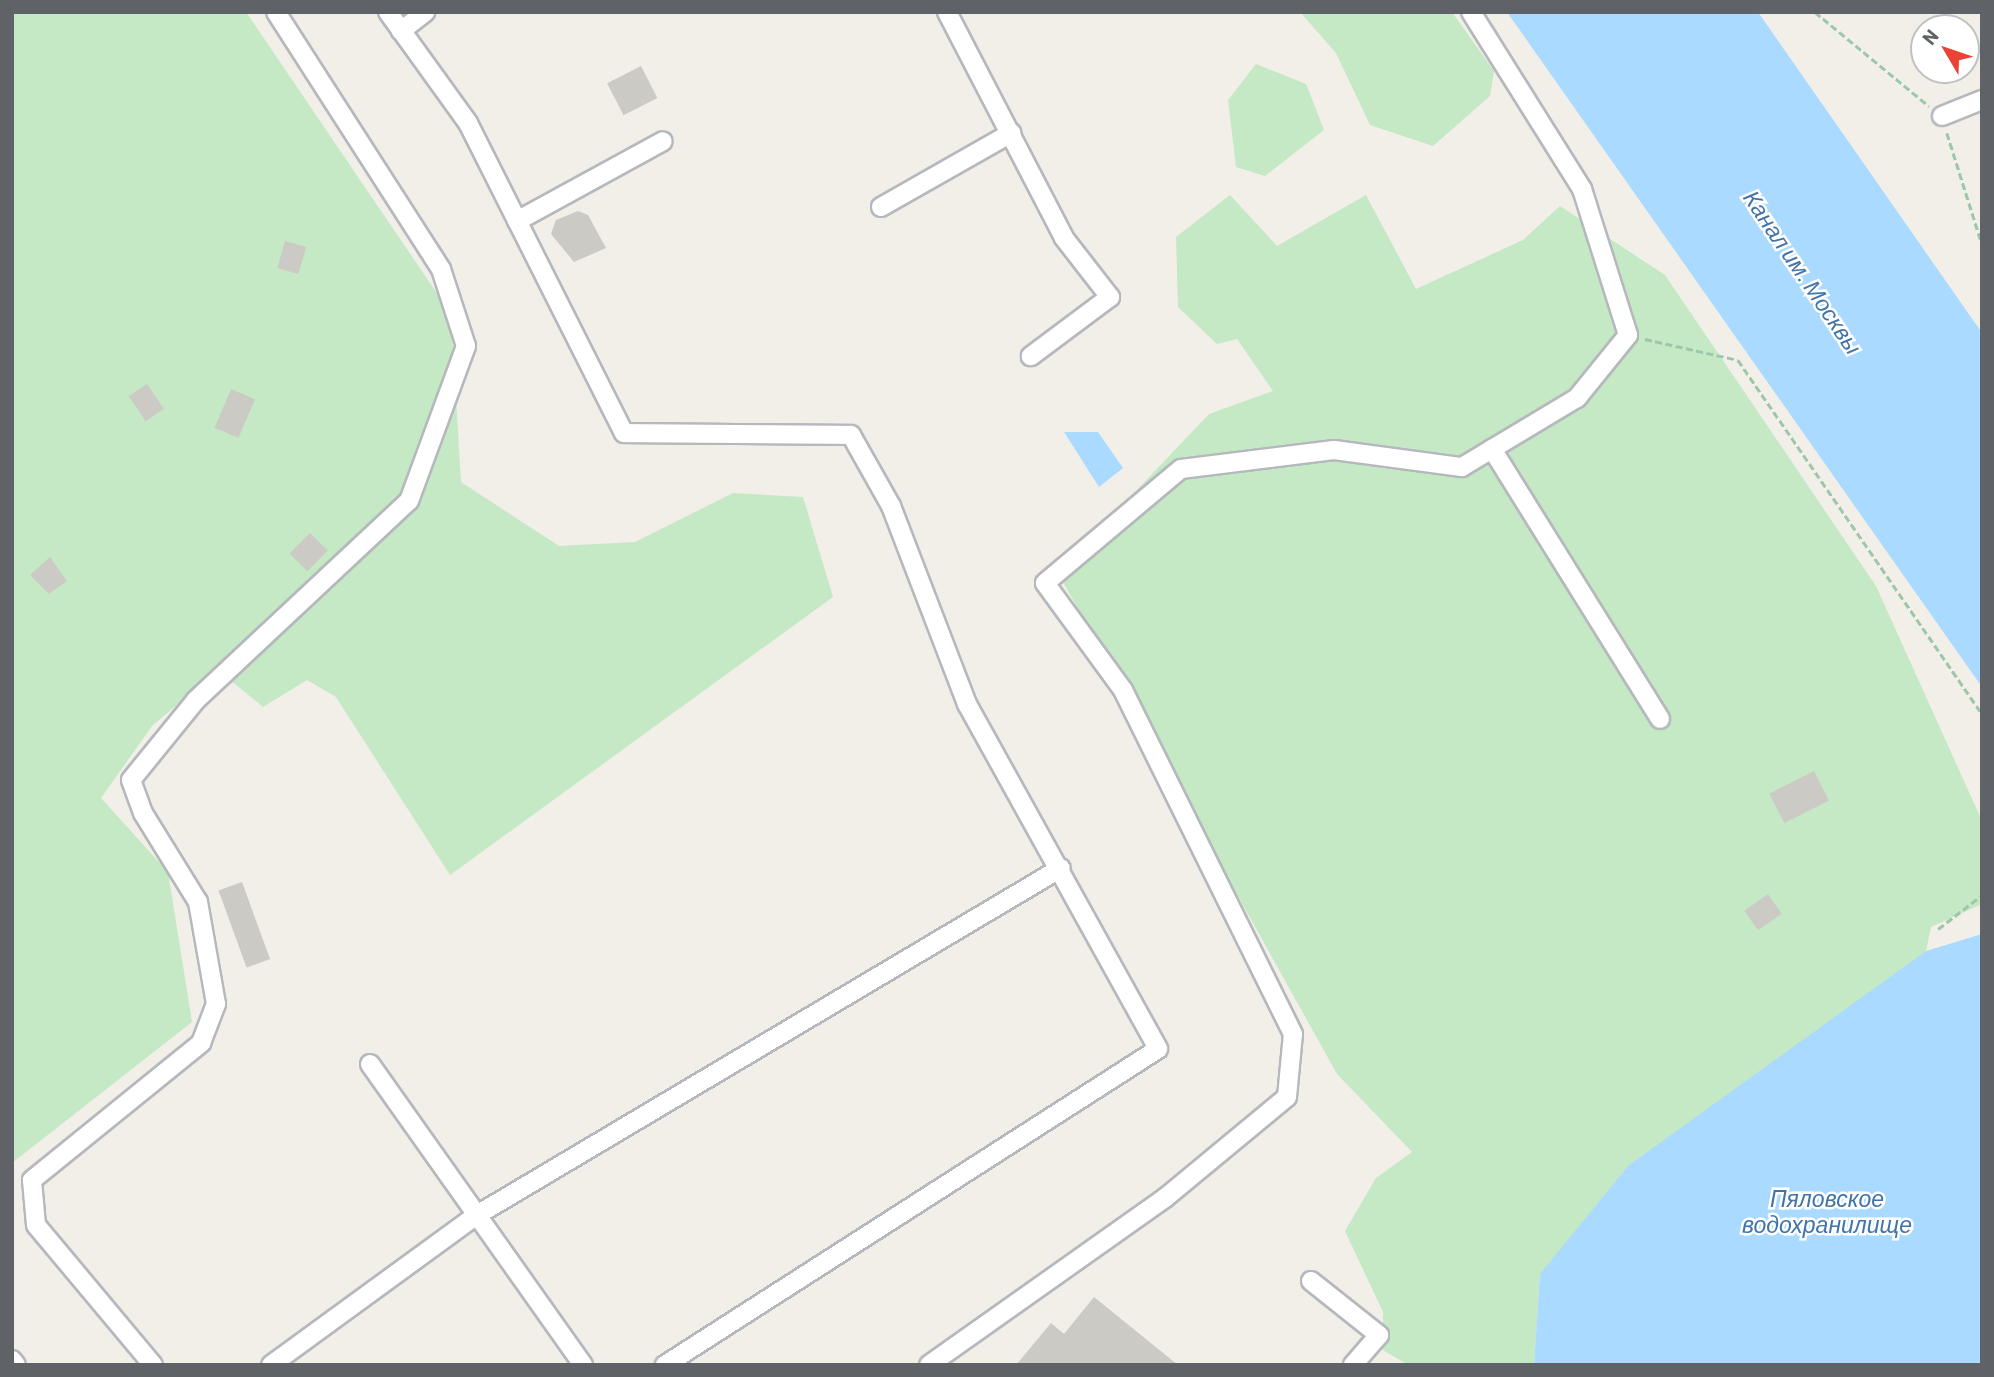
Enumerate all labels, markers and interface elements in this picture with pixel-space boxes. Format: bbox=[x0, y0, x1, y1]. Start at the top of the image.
north arrow bbox=[1910, 14, 1980, 84]
text: N bbox=[1917, 25, 1943, 49]
water label: Канал им. Москвы bbox=[1738, 185, 1868, 359]
water label: Пяловское водохранилище bbox=[1742, 1184, 1912, 1238]

